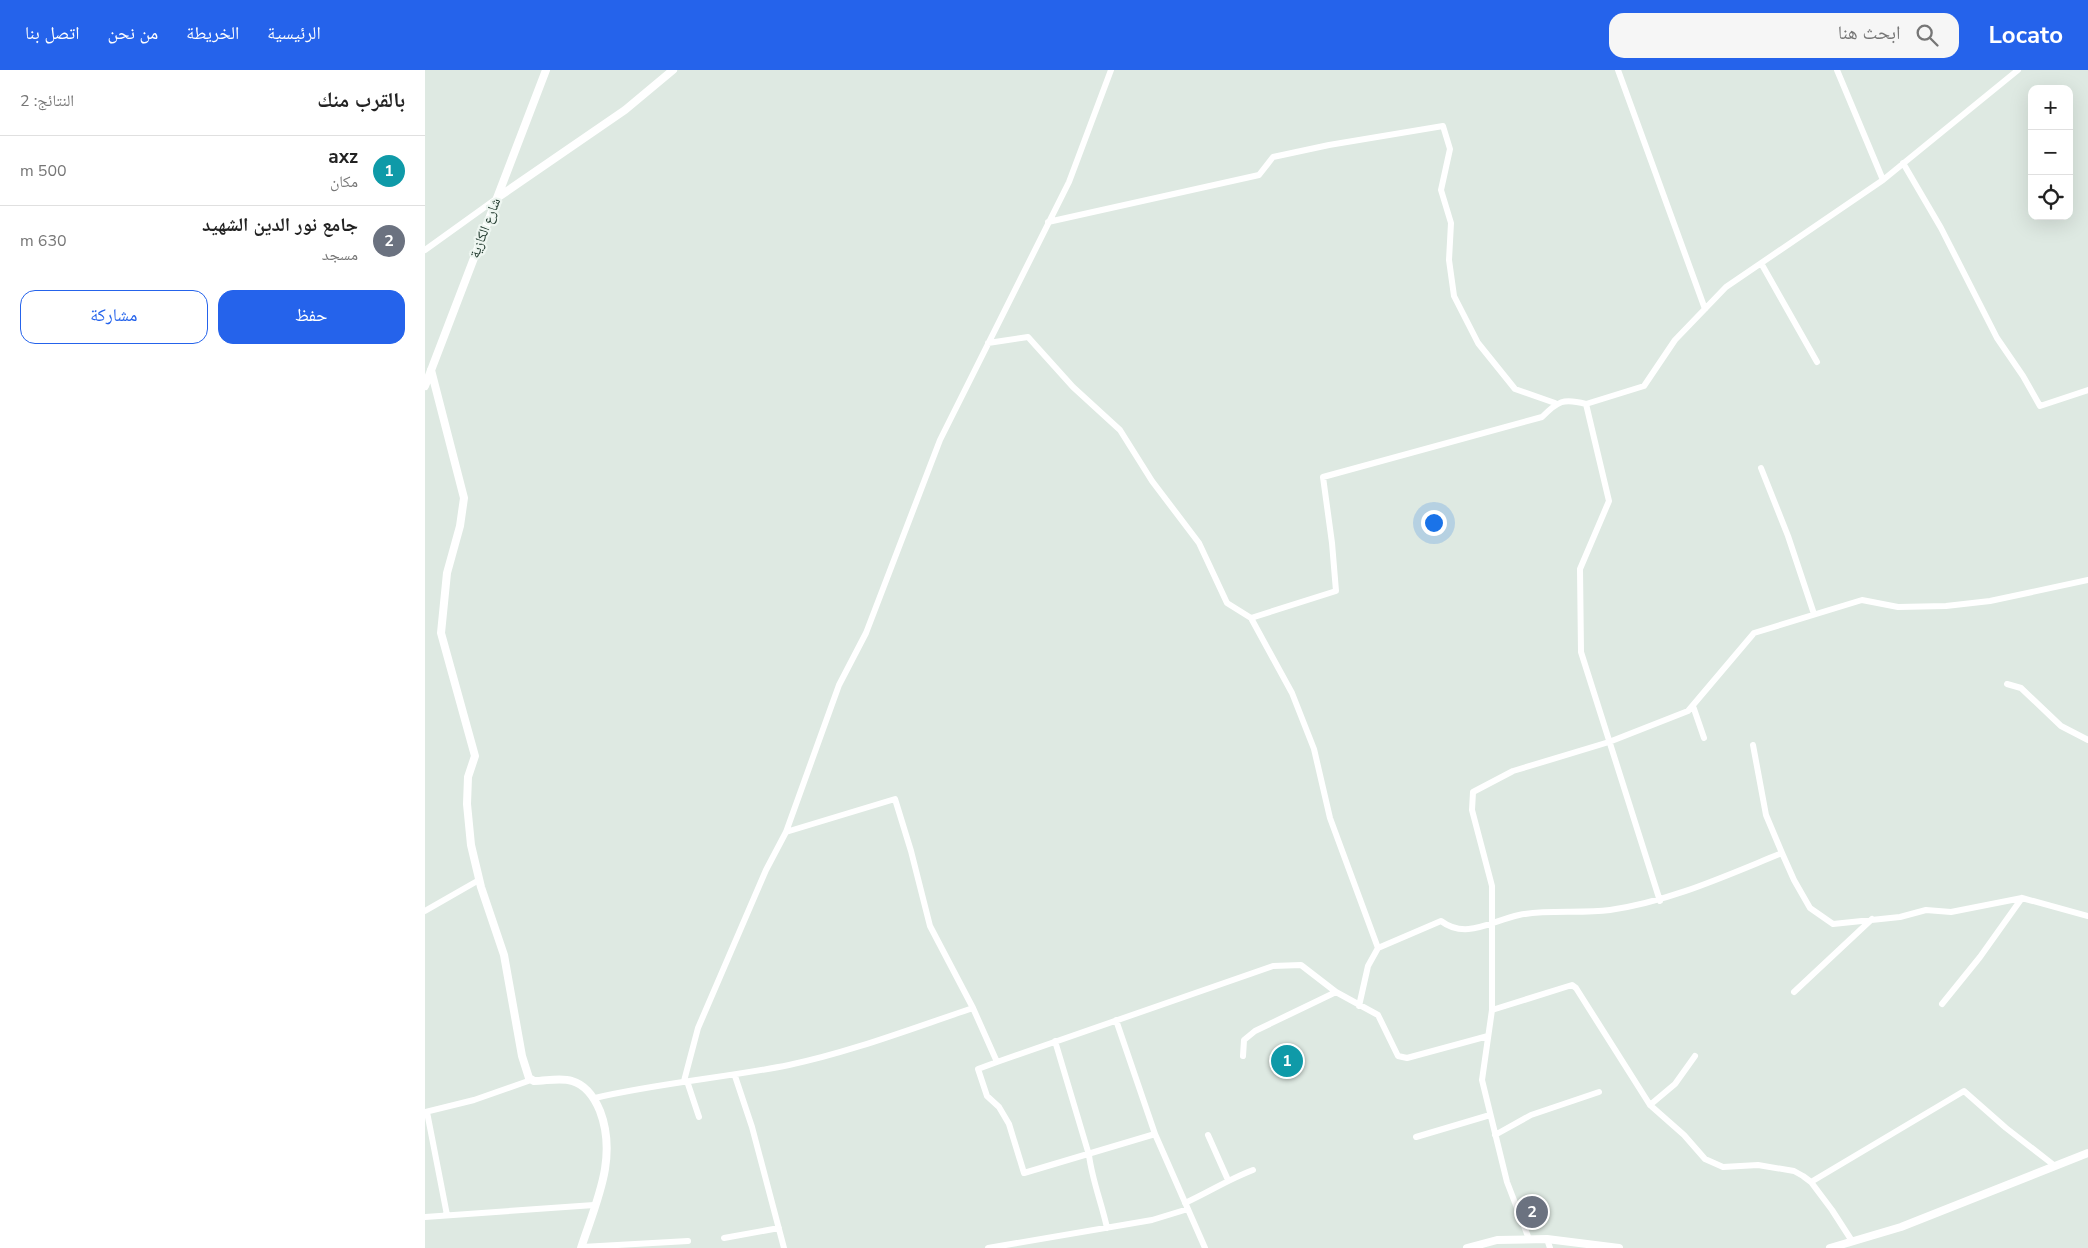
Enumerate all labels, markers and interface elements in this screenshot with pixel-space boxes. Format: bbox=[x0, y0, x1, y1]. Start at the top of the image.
search box bbox=[1609, 13, 1959, 58]
text: Locato bbox=[1989, 19, 2063, 51]
text: ابحث هنا bbox=[1838, 20, 1901, 46]
text: اتصل بنا bbox=[25, 21, 80, 45]
text: من نحن bbox=[108, 21, 158, 45]
text: الخريطة bbox=[186, 21, 239, 45]
text: الرئيسية bbox=[267, 21, 321, 45]
icon: search bbox=[1913, 21, 1941, 49]
map controls bbox=[2028, 85, 2073, 220]
button: + bbox=[2028, 85, 2073, 130]
text: بالقرب منك bbox=[317, 86, 405, 114]
text: النتائج: 2 bbox=[20, 90, 74, 112]
button: − bbox=[2028, 130, 2073, 175]
text: axz bbox=[328, 144, 358, 170]
text: 500 m bbox=[20, 160, 67, 182]
text: 1 bbox=[384, 160, 394, 182]
text: مكان bbox=[330, 171, 358, 193]
button: locate bbox=[2028, 175, 2073, 220]
street label: شارع الكازية bbox=[465, 195, 505, 261]
text: جامع نور الدين الشهيد bbox=[202, 212, 358, 238]
text: 630 m bbox=[20, 230, 67, 252]
text: 2 bbox=[384, 230, 394, 252]
text: مسجد bbox=[322, 244, 358, 266]
button: مشاركة bbox=[20, 290, 208, 344]
button: حفظ bbox=[218, 290, 405, 344]
your location bbox=[1421, 510, 1447, 536]
pin: 1 bbox=[1271, 1042, 1303, 1080]
pin: 2 bbox=[1516, 1193, 1548, 1231]

